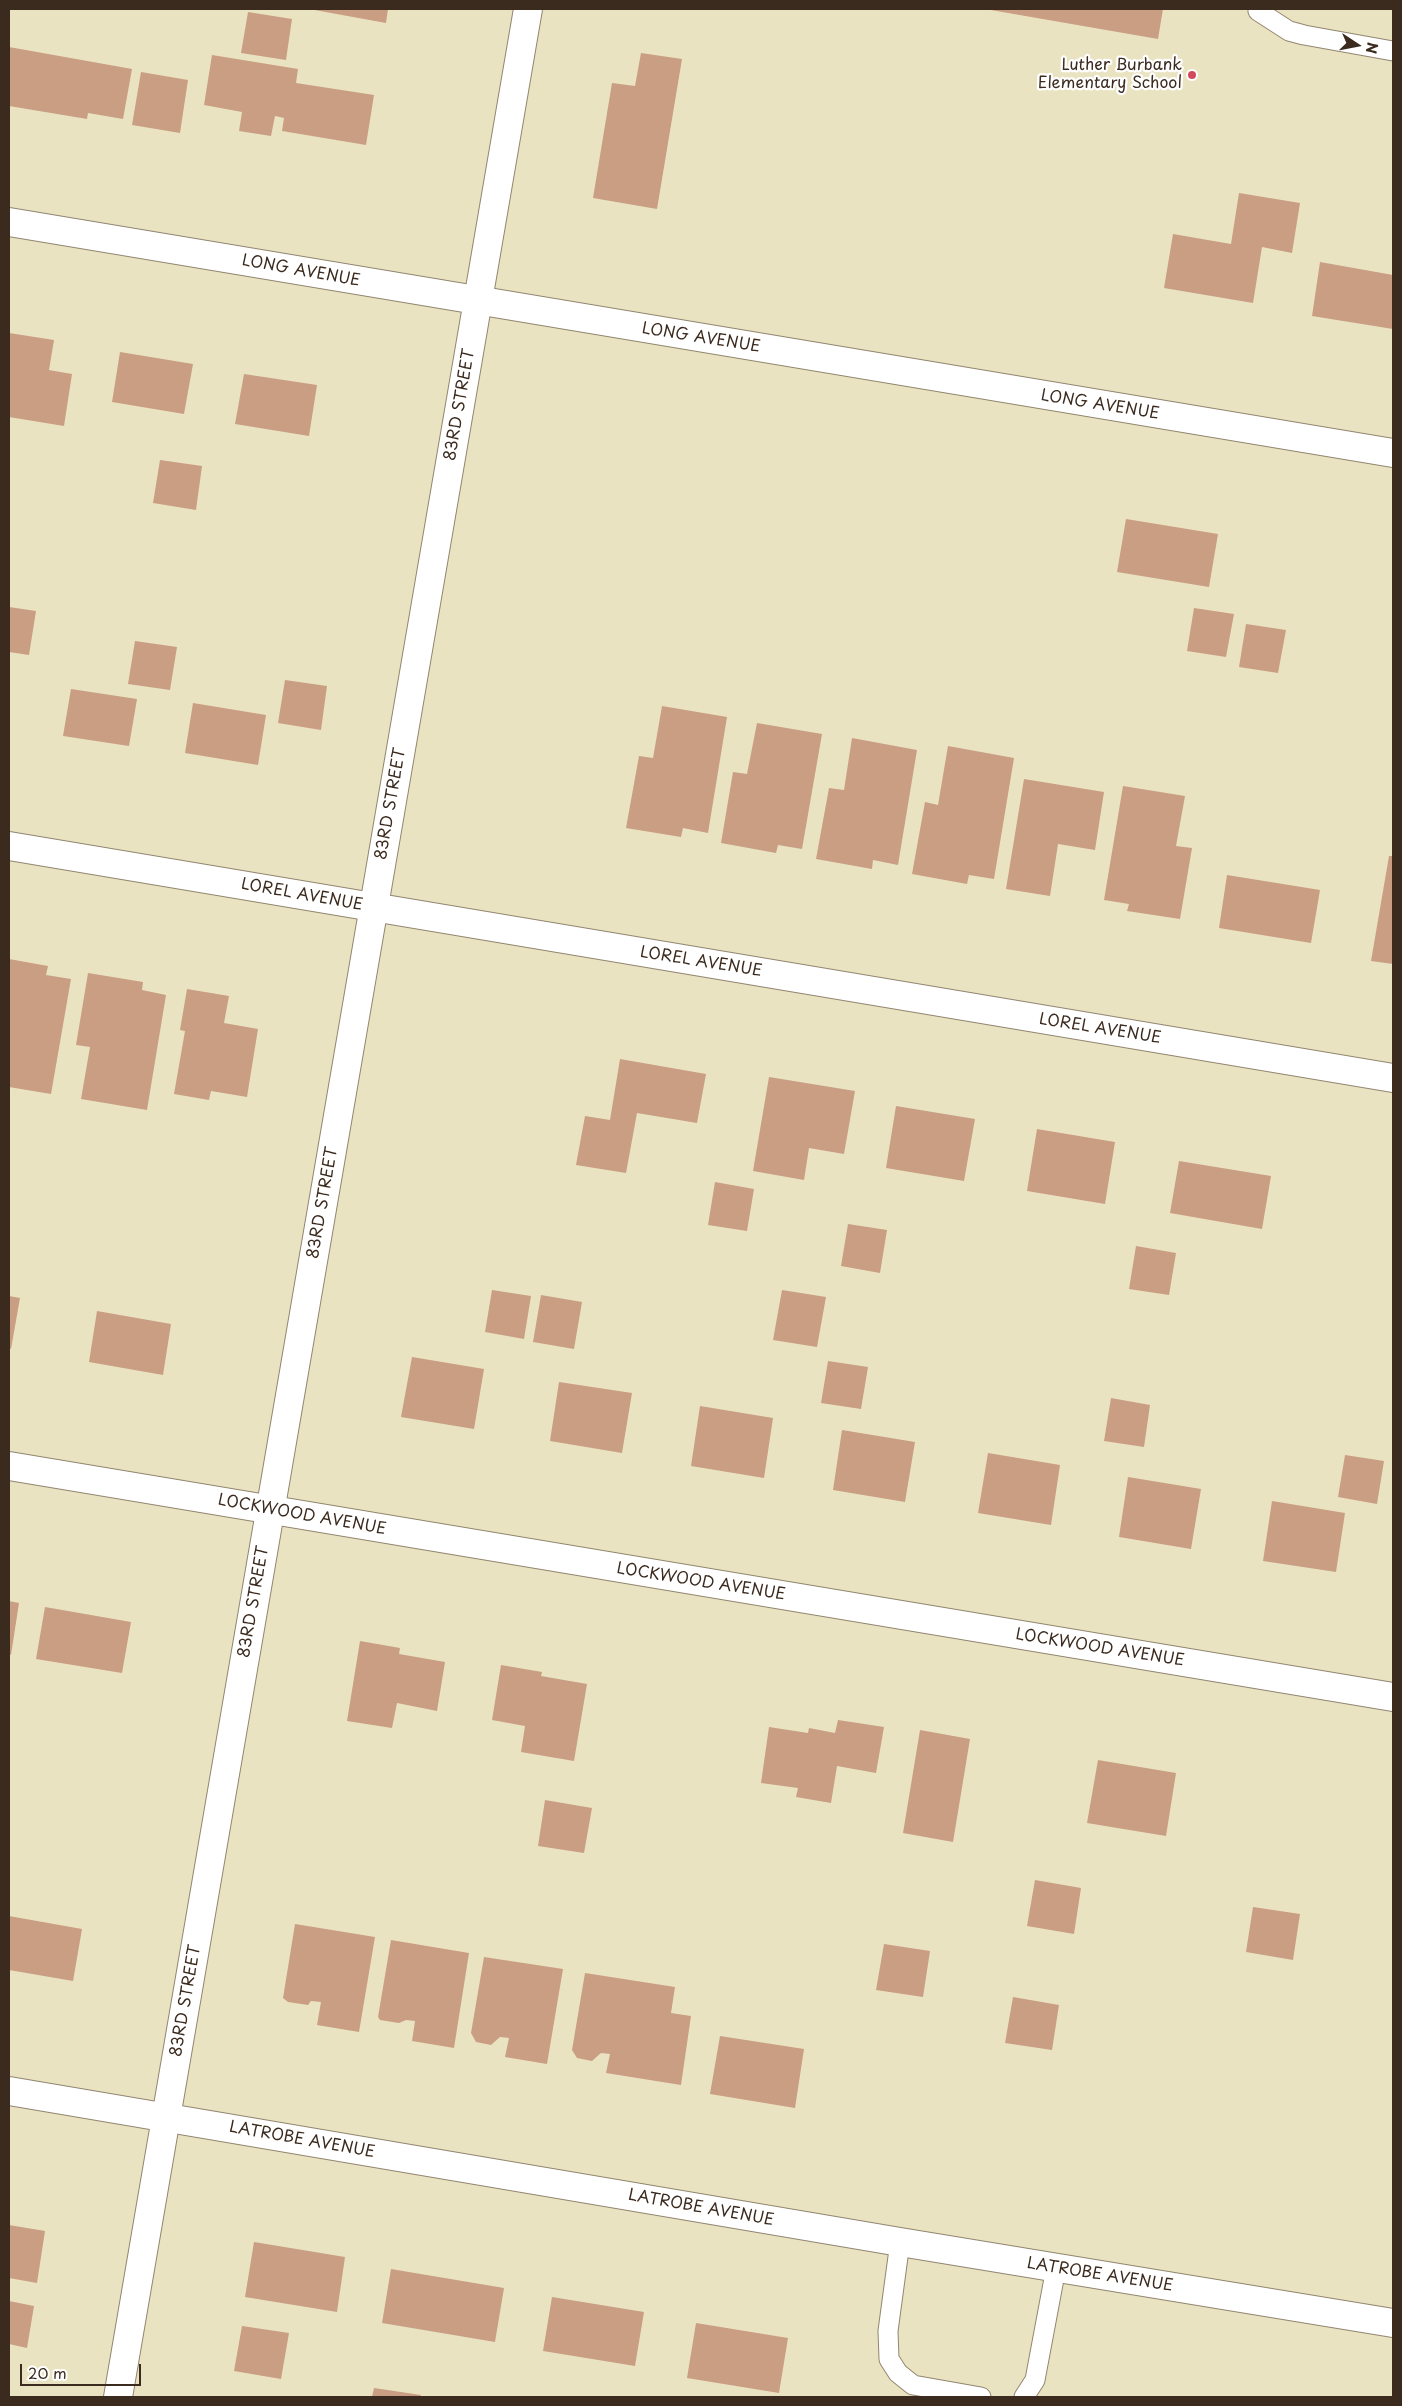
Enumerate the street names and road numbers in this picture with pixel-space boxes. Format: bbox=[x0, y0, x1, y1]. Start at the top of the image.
street label: LONG AVENUE bbox=[240, 251, 362, 291]
street label: LONG AVENUE bbox=[640, 319, 762, 357]
street label: 83RD STREET bbox=[441, 348, 479, 462]
street label: LONG AVENUE bbox=[1039, 386, 1161, 424]
street label: 83RD STREET bbox=[372, 747, 410, 861]
street label: LOREL AVENUE bbox=[240, 875, 364, 915]
street label: LOREL AVENUE bbox=[639, 943, 763, 981]
street label: LOREL AVENUE bbox=[1038, 1010, 1162, 1048]
street label: 83RD STREET bbox=[304, 1146, 342, 1260]
street label: LOCKWOOD AVENUE bbox=[216, 1491, 388, 1539]
street label: 83RD STREET bbox=[235, 1545, 273, 1659]
street label: LOCKWOOD AVENUE bbox=[615, 1559, 787, 1605]
street label: LOCKWOOD AVENUE bbox=[1014, 1625, 1186, 1671]
street label: 83RD STREET bbox=[167, 1944, 205, 2058]
street label: LATROBE AVENUE bbox=[228, 2118, 376, 2162]
street label: LATROBE AVENUE bbox=[627, 2186, 775, 2230]
street label: LATROBE AVENUE bbox=[1026, 2254, 1174, 2296]

